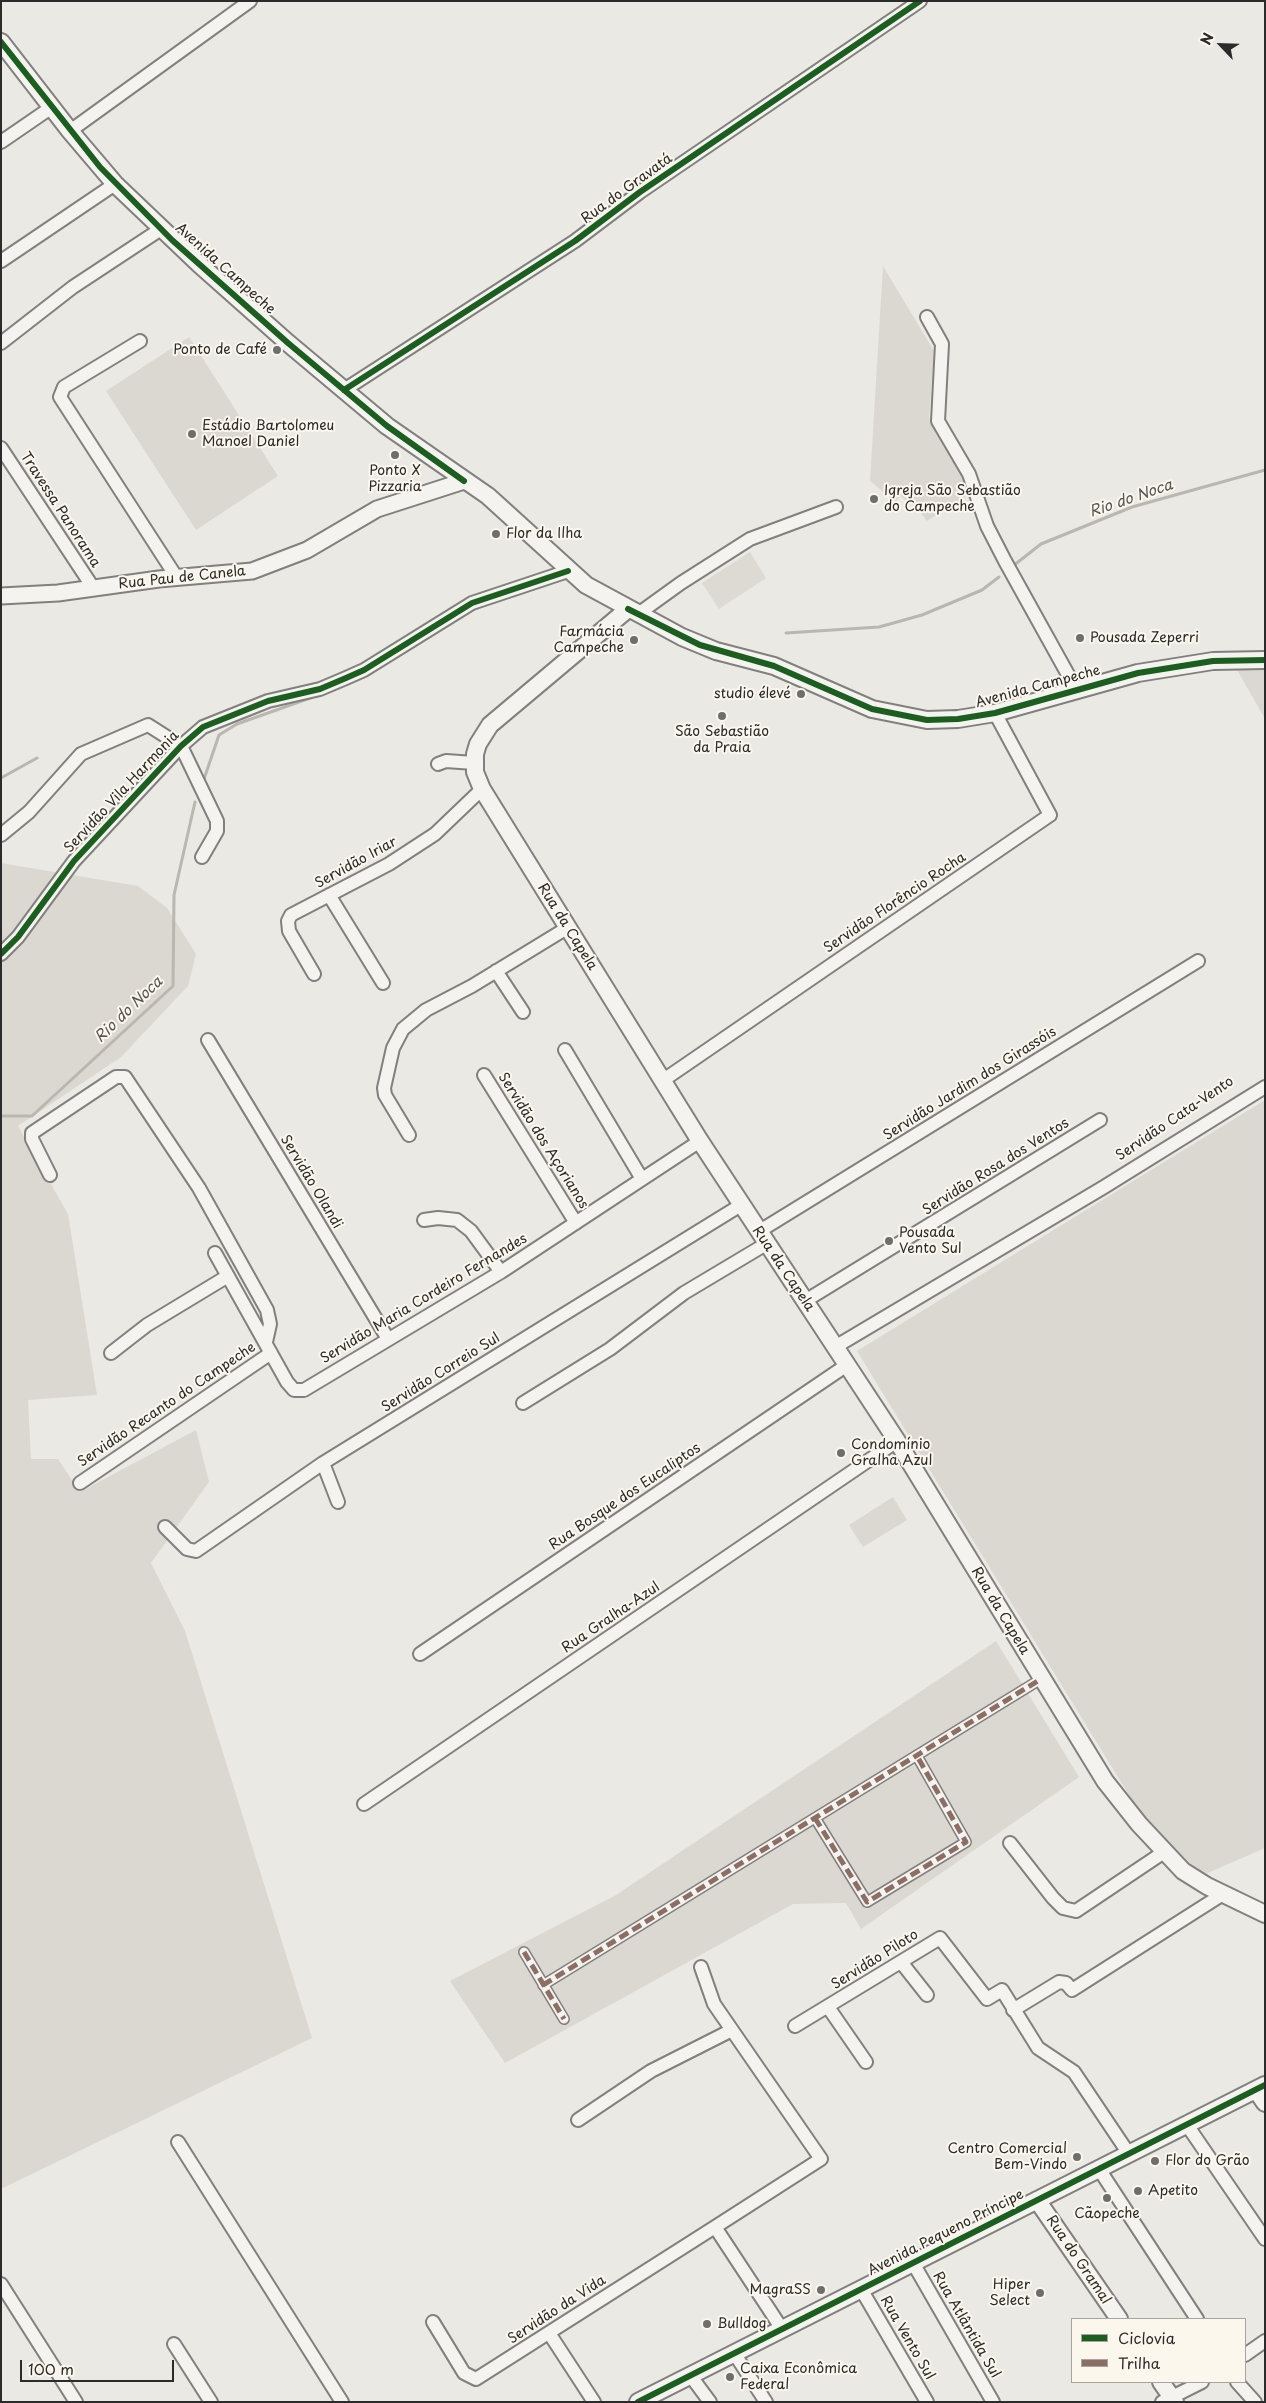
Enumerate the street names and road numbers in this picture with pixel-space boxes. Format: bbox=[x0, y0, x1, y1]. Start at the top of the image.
street label: Rua do Gravatá bbox=[578, 150, 676, 228]
street label: Avenida Campeche bbox=[172, 220, 278, 318]
street label: Travessa Panorama bbox=[16, 449, 104, 571]
street label: Rua Pau de Canela bbox=[118, 563, 246, 593]
street label: Avenida Campeche bbox=[974, 662, 1102, 712]
street label: Servidão Vila Harmonia bbox=[61, 728, 183, 856]
street label: Servidão Iriar bbox=[312, 834, 400, 892]
street label: Servidão Florêncio Rocha bbox=[821, 849, 969, 957]
street label: Rua da Capela bbox=[534, 881, 600, 973]
street label: Servidão Jardim dos Girassóis bbox=[880, 1024, 1060, 1144]
street label: Servidão dos Açorianos bbox=[494, 1070, 592, 1212]
street label: Servidão Cata-Vento bbox=[1113, 1073, 1237, 1165]
street label: Servidão Rosa dos Ventos bbox=[920, 1115, 1072, 1219]
street label: Servidão Olandi bbox=[276, 1132, 346, 1232]
street label: Rua da Capela bbox=[748, 1223, 818, 1315]
street label: Servidão Maria Cordeiro Fernandes bbox=[318, 1230, 530, 1368]
street label: Servidão Correio Sul bbox=[379, 1330, 503, 1416]
street label: Servidão Recanto do Campeche bbox=[75, 1339, 259, 1471]
street label: Rua Bosque dos Eucaliptos bbox=[546, 1440, 704, 1554]
street label: Rua da Capela bbox=[967, 1564, 1033, 1658]
street label: Rua Gralha-Azul bbox=[559, 1579, 663, 1657]
street label: Servidão Piloto bbox=[828, 1927, 922, 1993]
street label: Avenida Pequeno Príncipe bbox=[865, 2186, 1027, 2280]
street label: Rua do Gramal bbox=[1042, 2212, 1114, 2308]
street label: Rua Atlântida Sul bbox=[929, 2269, 1003, 2381]
street label: Servidão da Vida bbox=[505, 2272, 609, 2348]
street label: Rua Vento Sul bbox=[876, 2293, 938, 2383]

